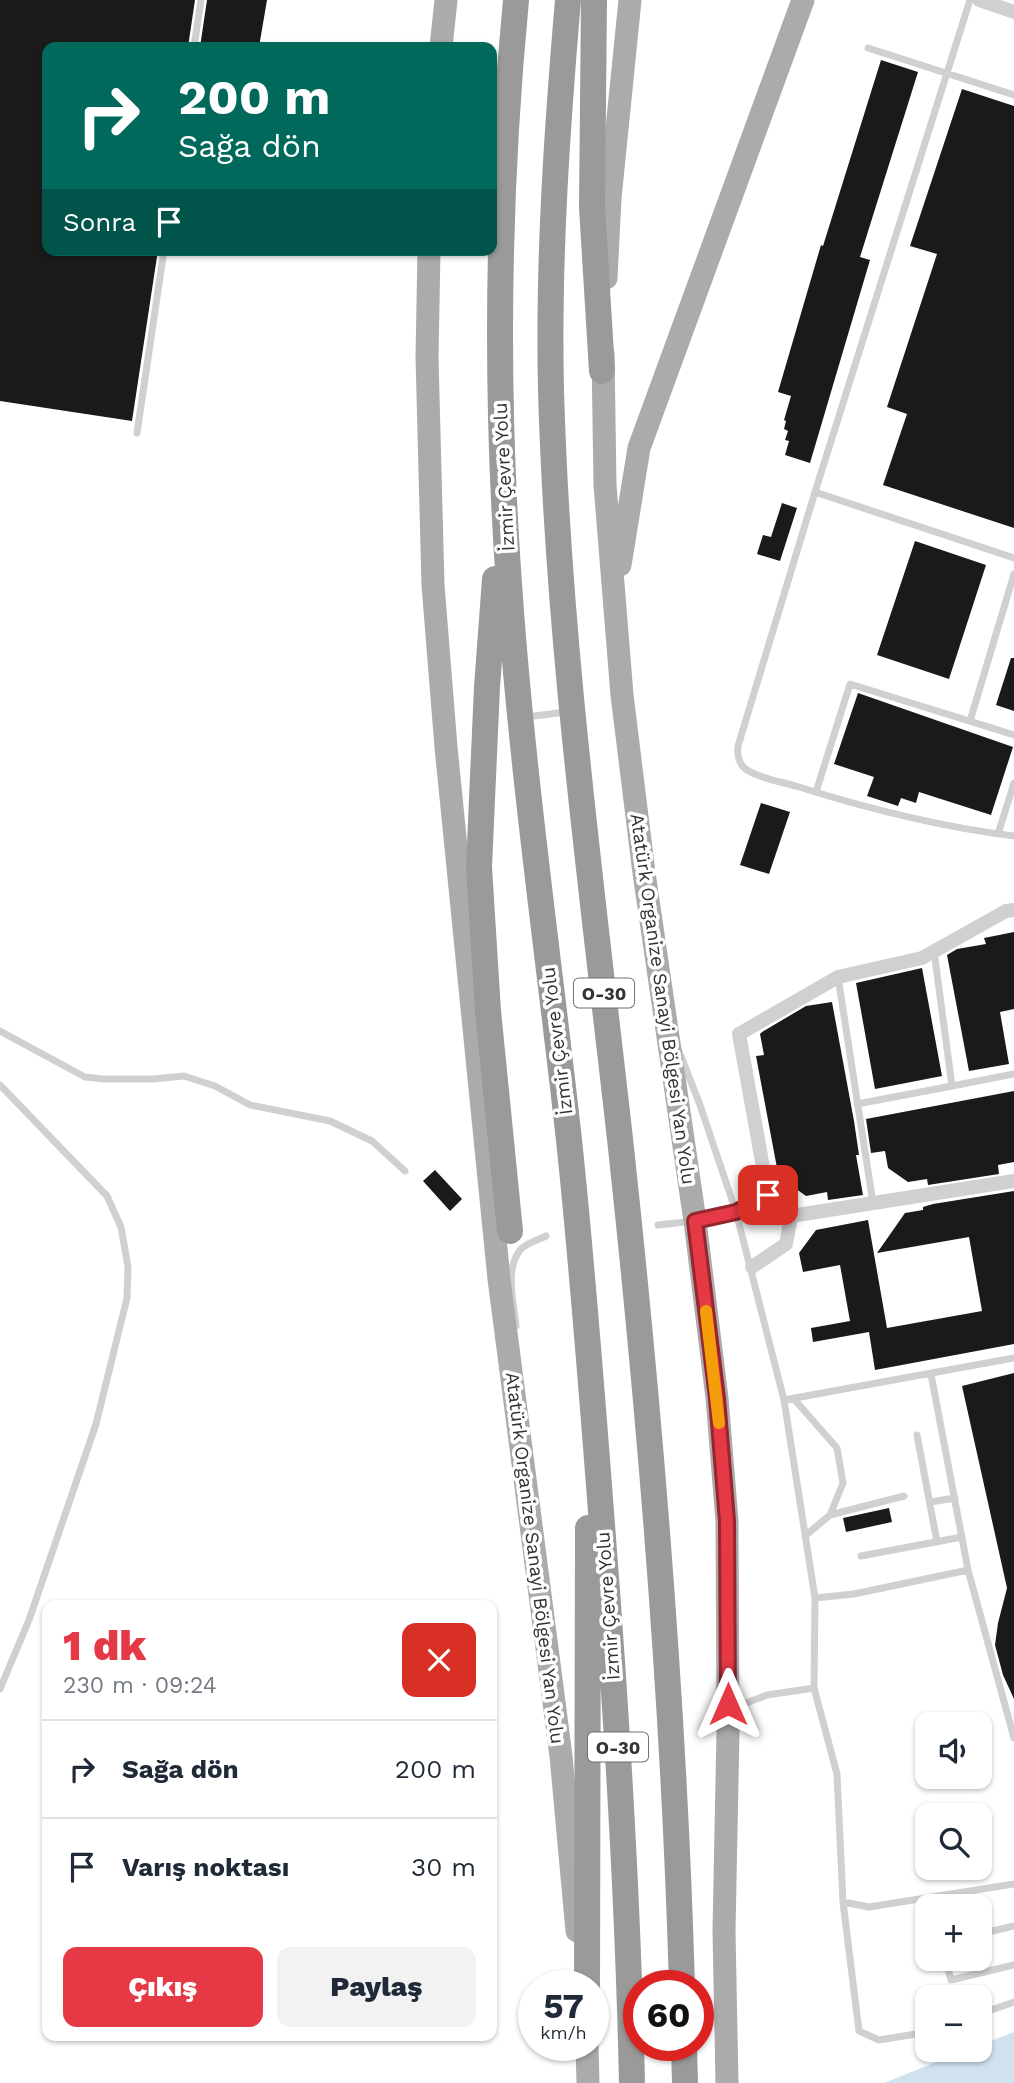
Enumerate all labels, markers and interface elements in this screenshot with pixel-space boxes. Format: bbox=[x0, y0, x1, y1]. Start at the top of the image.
text: 200 m bbox=[178, 68, 330, 126]
icon: right bbox=[63, 70, 154, 161]
text: Sağa dön bbox=[178, 127, 321, 165]
icon: arrive bbox=[150, 203, 188, 241]
text: Sonra bbox=[63, 207, 136, 237]
street label: İzmir Çevre Yolu bbox=[489, 402, 519, 552]
street label: Atatürk Organize Sanayi Bölgesi Yan Yolu bbox=[626, 812, 700, 1186]
street label: İzmir Çevre Yolu bbox=[537, 966, 577, 1116]
road number: O-30 bbox=[574, 978, 634, 1008]
pin bbox=[738, 1165, 798, 1225]
icon: arrive bbox=[749, 1176, 787, 1214]
street label: Atatürk Organize Sanayi Bölgesi Yan Yolu bbox=[501, 1371, 569, 1745]
street label: İzmir Çevre Yolu bbox=[591, 1531, 625, 1681]
text: 1 dk bbox=[63, 1621, 146, 1670]
button: close bbox=[402, 1623, 476, 1697]
position arrow bbox=[691, 1667, 765, 1741]
text: 230 m · 09:24 bbox=[63, 1672, 217, 1699]
map controls bbox=[915, 1712, 992, 2062]
button: sound bbox=[915, 1712, 992, 1789]
road number: O-30 bbox=[588, 1732, 648, 1762]
icon: right bbox=[63, 1750, 101, 1788]
text: Sağa dön bbox=[122, 1754, 239, 1784]
text: 200 m bbox=[395, 1754, 476, 1784]
button: search bbox=[915, 1803, 992, 1880]
icon: arrive bbox=[63, 1848, 101, 1886]
text: Varış noktası bbox=[122, 1852, 289, 1882]
text: 30 m bbox=[411, 1852, 476, 1882]
button: + bbox=[915, 1894, 992, 1971]
button: Çıkış bbox=[63, 1947, 263, 2027]
button: Paylaş bbox=[277, 1947, 476, 2027]
speed limit sign: 60 bbox=[623, 1970, 714, 2061]
text: 57 bbox=[543, 1985, 584, 2027]
button: − bbox=[915, 1985, 992, 2062]
text: km/h bbox=[540, 2022, 587, 2043]

